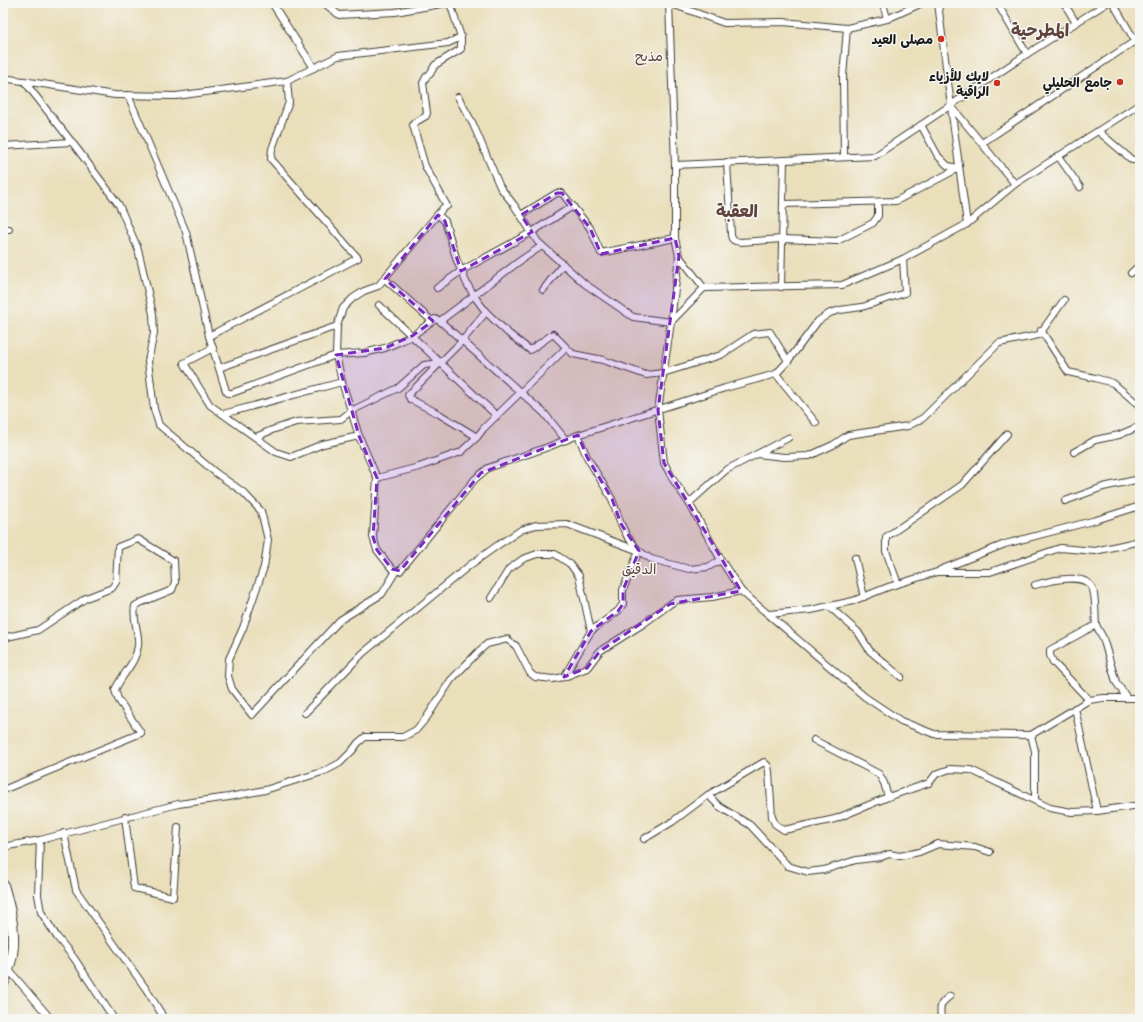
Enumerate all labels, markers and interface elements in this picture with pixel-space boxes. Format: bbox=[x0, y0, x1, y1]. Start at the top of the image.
district label: المطرحية bbox=[1011, 21, 1069, 40]
place label: مصلى العيد bbox=[871, 32, 933, 48]
marker: مصلى العيد bbox=[936, 34, 946, 44]
district label: مذبح bbox=[635, 48, 663, 66]
place label: لايك للأزياء الراقية bbox=[929, 67, 989, 100]
place label: جامع الحليلي bbox=[1043, 75, 1112, 95]
marker: جامع الحليلي bbox=[1115, 77, 1125, 87]
marker: لايك للأزياء الراقية bbox=[992, 78, 1002, 88]
district label: العقبة bbox=[716, 202, 758, 222]
district label: الدقيق bbox=[622, 561, 656, 578]

